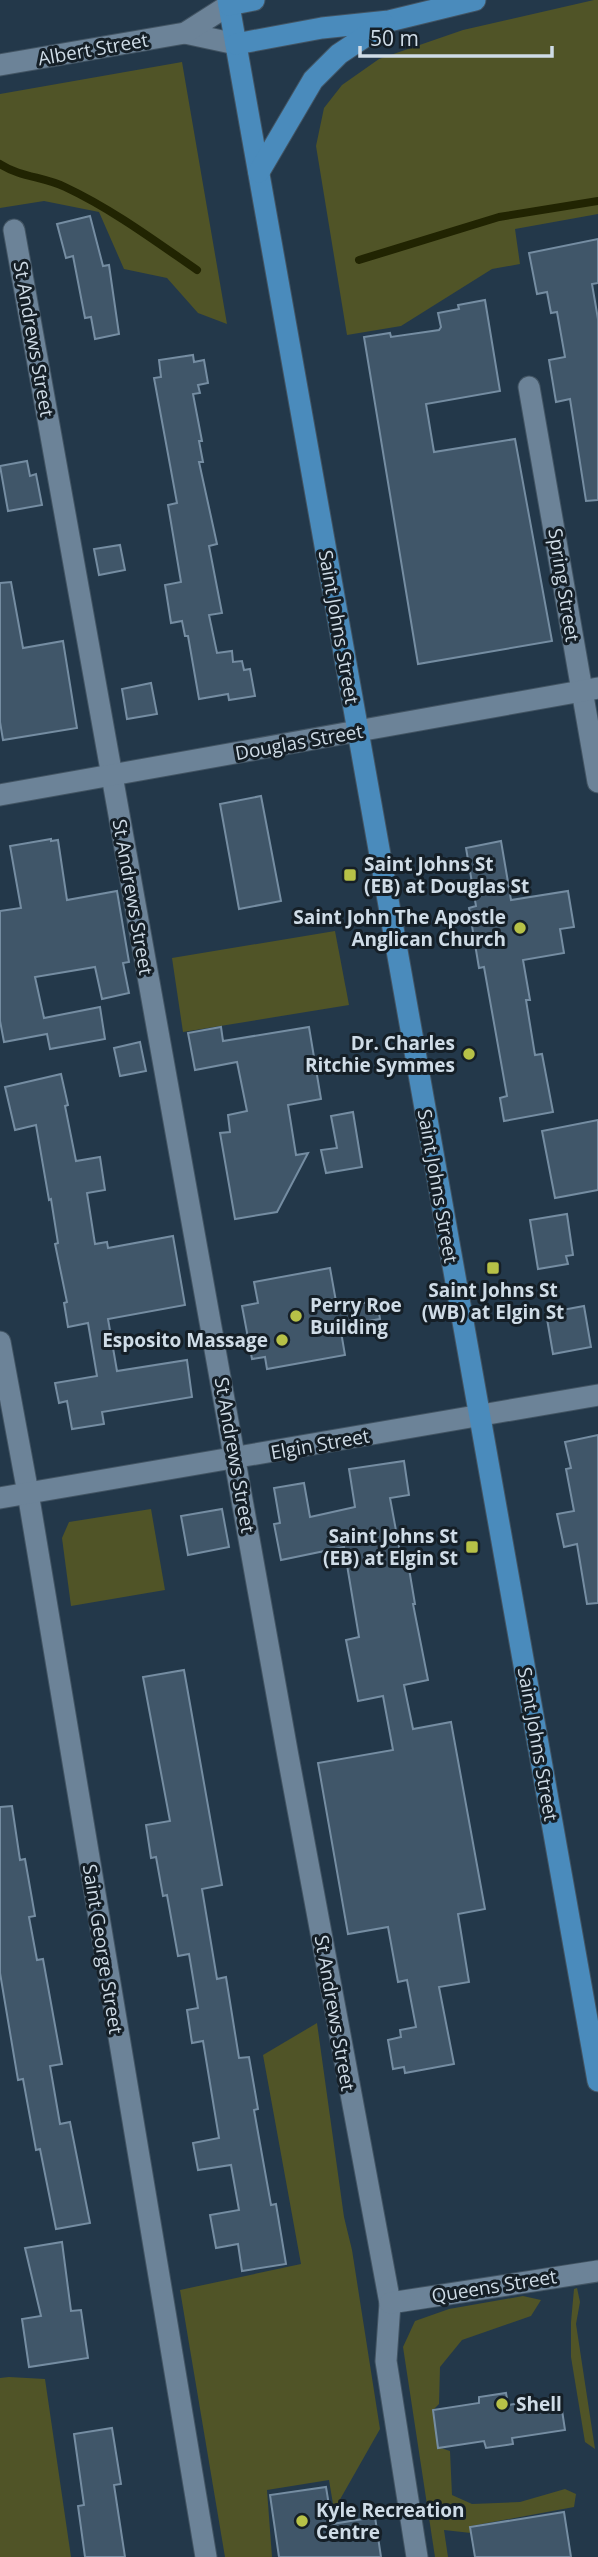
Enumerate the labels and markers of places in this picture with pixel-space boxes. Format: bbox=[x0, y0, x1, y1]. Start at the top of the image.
place label: Saint Johns St (EB) at Douglas St bbox=[364, 851, 529, 899]
marker: Saint Johns St (EB) at Douglas St bbox=[342, 867, 358, 883]
place label: Saint John The Apostle Anglican Church bbox=[293, 904, 506, 952]
marker: Saint John The Apostle Anglican Church bbox=[512, 920, 528, 936]
place label: Dr. Charles Ritchie Symmes bbox=[305, 1030, 455, 1078]
marker: Dr. Charles Ritchie Symmes bbox=[461, 1046, 477, 1062]
marker: Saint Johns St (WB) at Elgin St bbox=[485, 1260, 501, 1276]
place label: Saint Johns St (WB) at Elgin St bbox=[422, 1277, 564, 1325]
place label: Perry Roe Building bbox=[310, 1292, 402, 1340]
marker: Perry Roe Building bbox=[288, 1308, 304, 1324]
place label: Esposito Massage bbox=[102, 1327, 268, 1353]
marker: Esposito Massage bbox=[274, 1332, 290, 1348]
place label: Saint Johns St (EB) at Elgin St bbox=[323, 1523, 458, 1571]
marker: Saint Johns St (EB) at Elgin St bbox=[464, 1539, 480, 1555]
place label: Shell bbox=[516, 2391, 562, 2417]
marker: Shell bbox=[494, 2396, 510, 2412]
place label: Kyle Recreation Centre bbox=[316, 2497, 465, 2545]
marker: Kyle Recreation Centre bbox=[294, 2513, 310, 2529]

